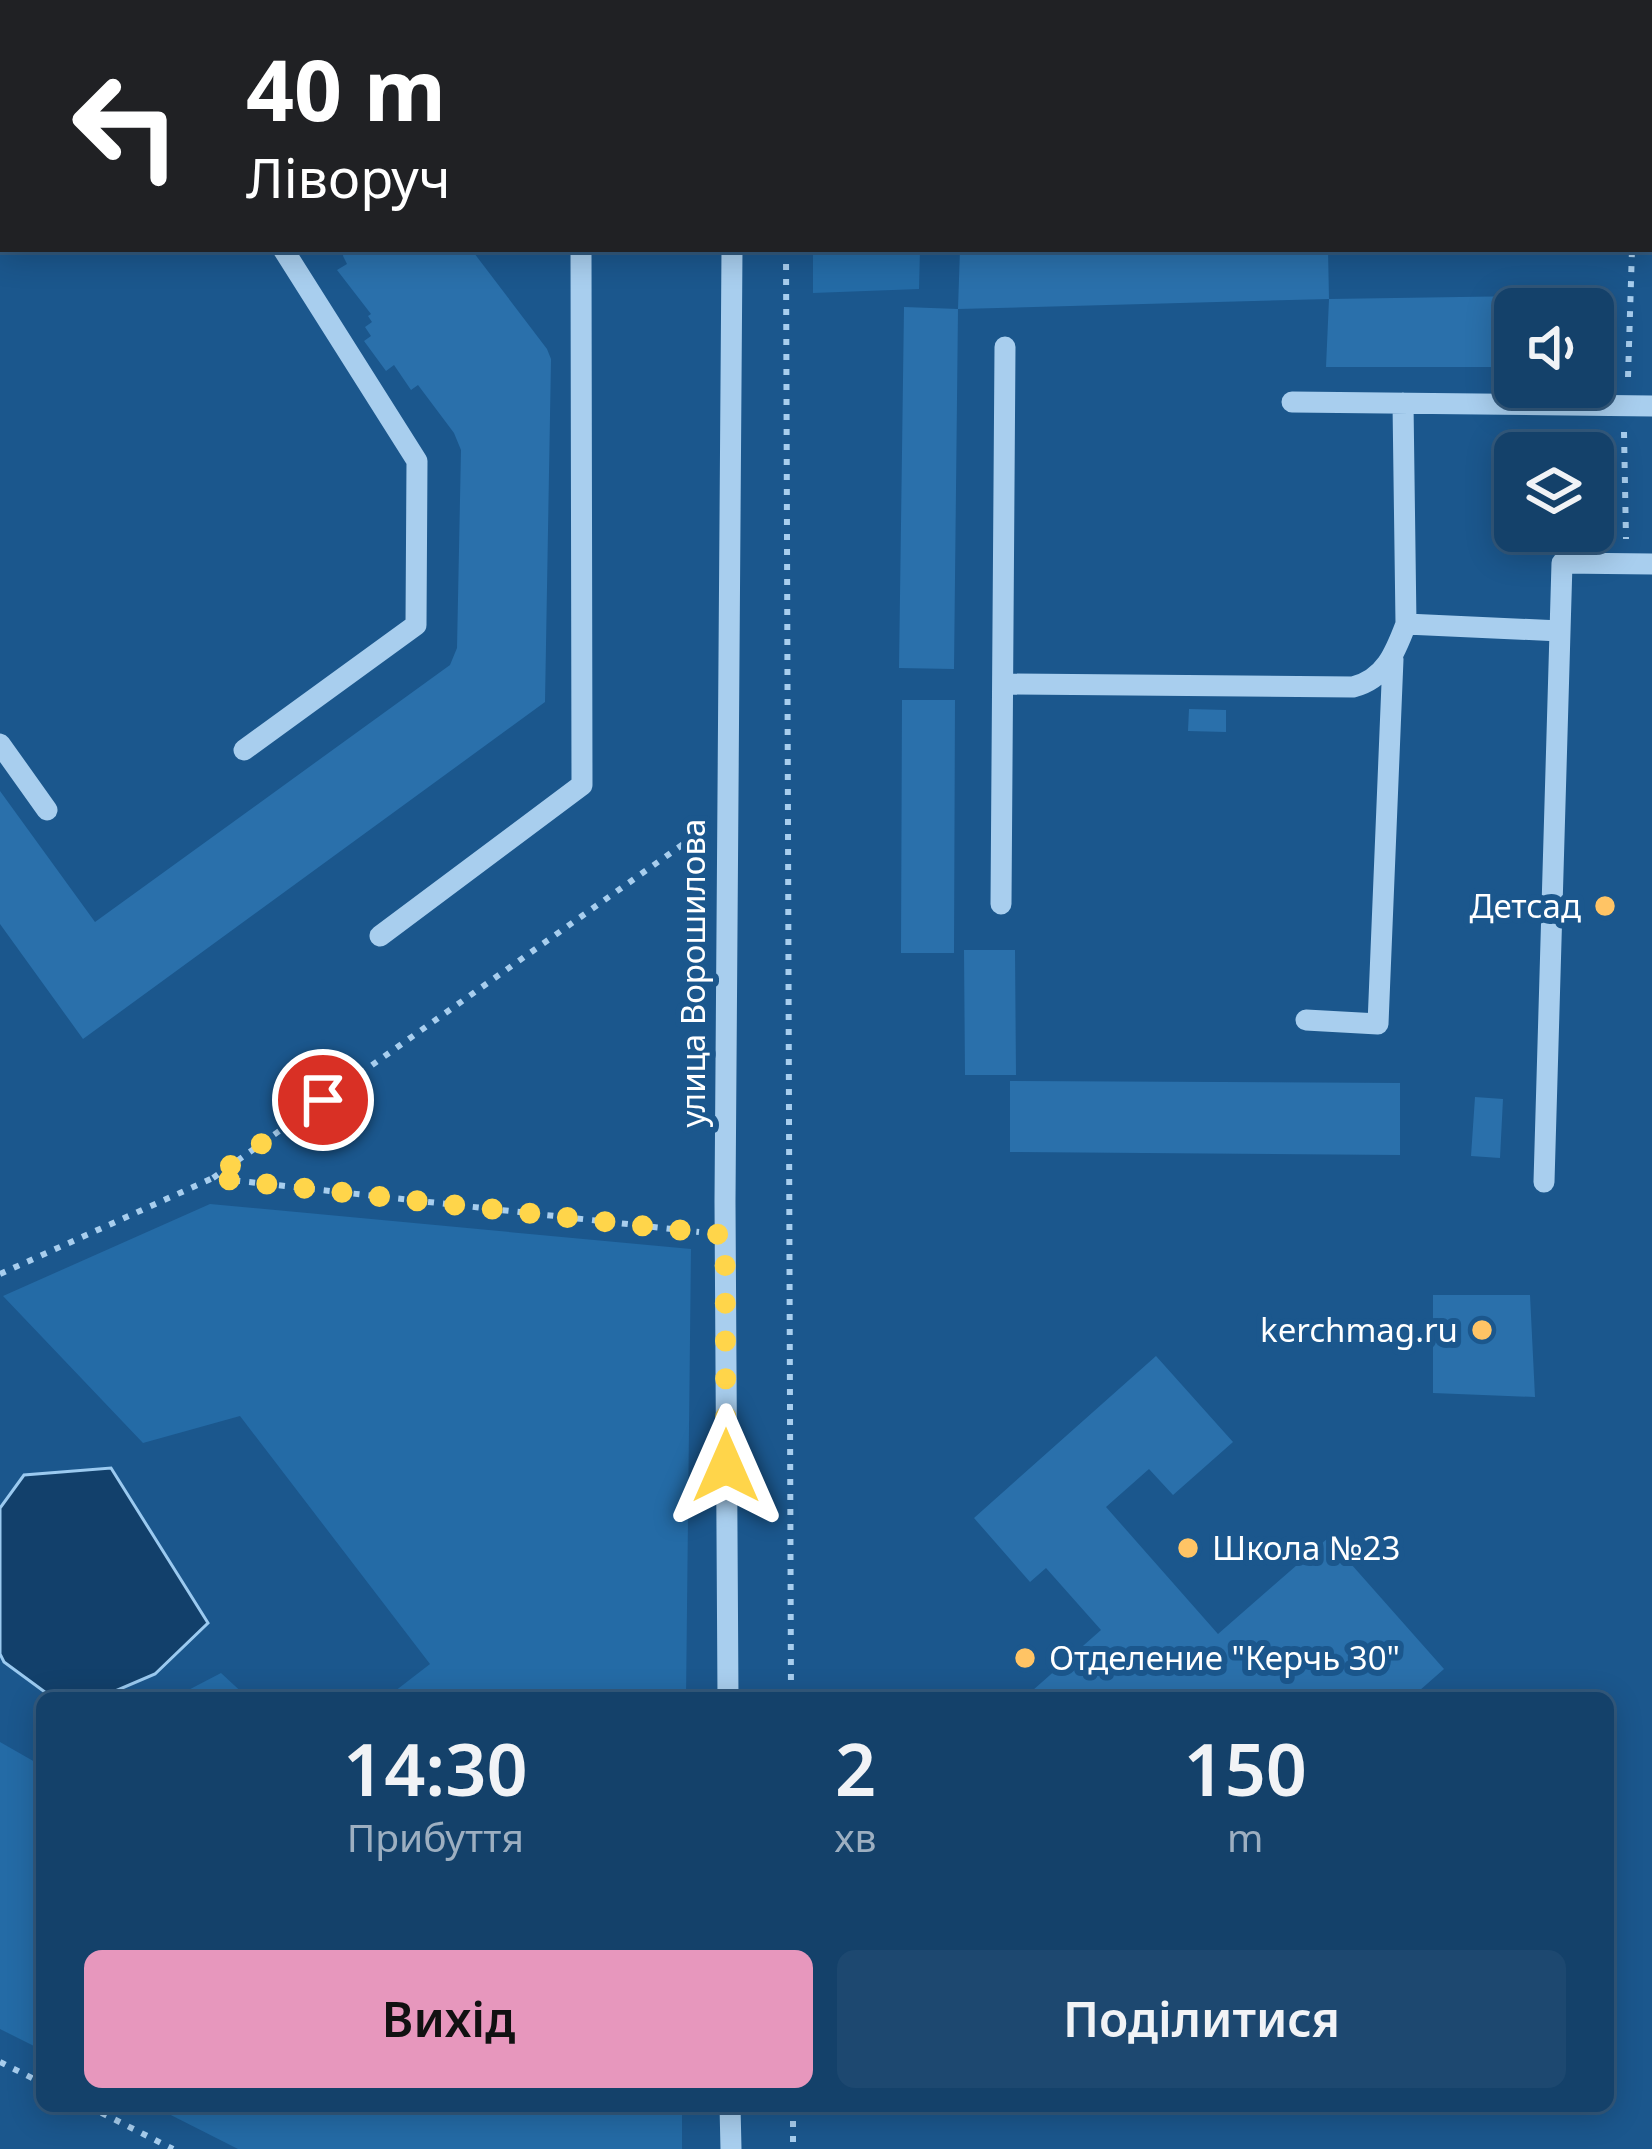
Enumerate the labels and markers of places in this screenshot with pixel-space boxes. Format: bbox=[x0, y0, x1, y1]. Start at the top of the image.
place label: Детсад bbox=[1469, 883, 1581, 928]
marker: Детсад bbox=[1592, 893, 1618, 919]
pin bbox=[272, 1049, 374, 1151]
place label: kerchmag.ru bbox=[1260, 1307, 1458, 1352]
marker: kerchmag.ru bbox=[1469, 1317, 1495, 1343]
place label: Школа №23 bbox=[1212, 1525, 1400, 1570]
marker: Школа №23 bbox=[1175, 1535, 1201, 1561]
place label: Отделение "Керчь 30" bbox=[1049, 1635, 1400, 1680]
marker: Отделение "Керчь 30" bbox=[1012, 1645, 1038, 1671]

